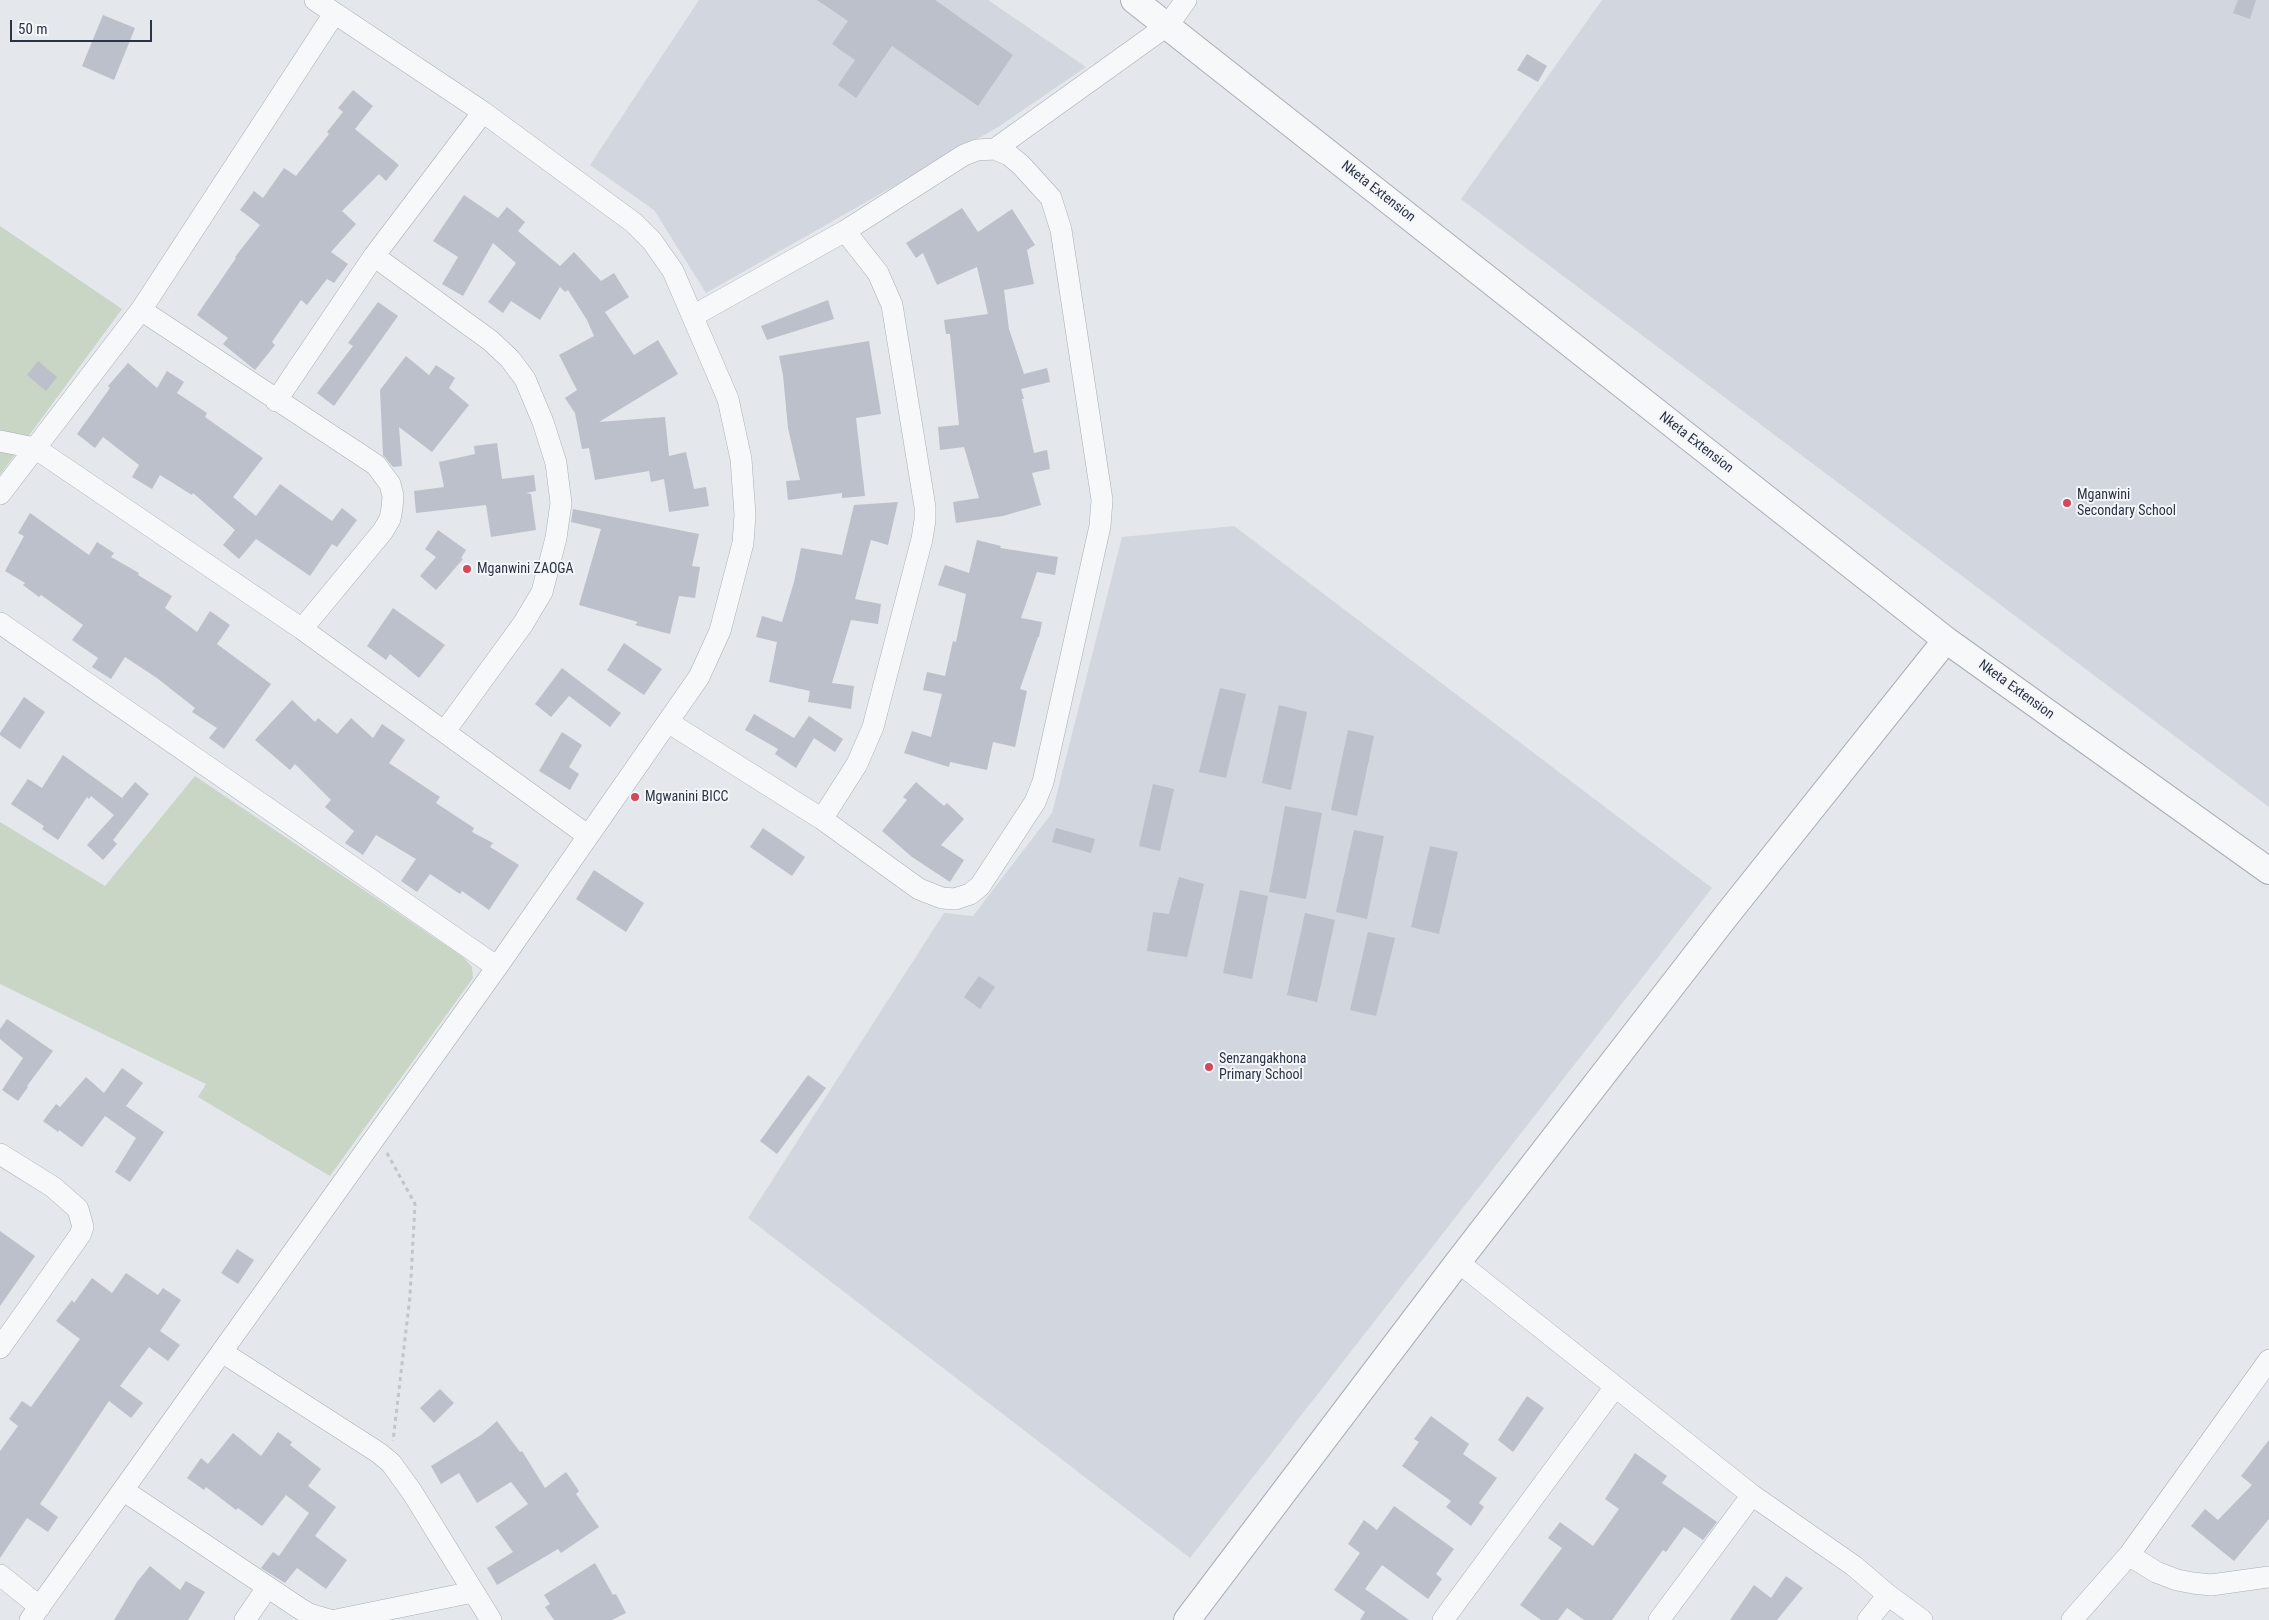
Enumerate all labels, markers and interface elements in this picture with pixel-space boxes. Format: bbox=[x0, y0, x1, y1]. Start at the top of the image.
scale bar bbox=[12, 10, 155, 42]
text: 50 m bbox=[18, 20, 48, 38]
street label: Nketa Extension bbox=[1338, 158, 1418, 226]
street label: Nketa Extension bbox=[1656, 409, 1736, 477]
place label: Mganwini Secondary School bbox=[2077, 487, 2176, 520]
marker: Mganwini Secondary School bbox=[2061, 497, 2073, 509]
place label: Mganwini ZAOGA bbox=[477, 561, 574, 577]
marker: Mganwini ZAOGA bbox=[461, 563, 473, 575]
street label: Nketa Extension bbox=[1975, 657, 2057, 723]
place label: Mgwanini BICC bbox=[645, 789, 729, 805]
marker: Mgwanini BICC bbox=[629, 791, 641, 803]
place label: Senzangakhona Primary School bbox=[1219, 1051, 1306, 1084]
marker: Senzangakhona Primary School bbox=[1203, 1061, 1215, 1073]

